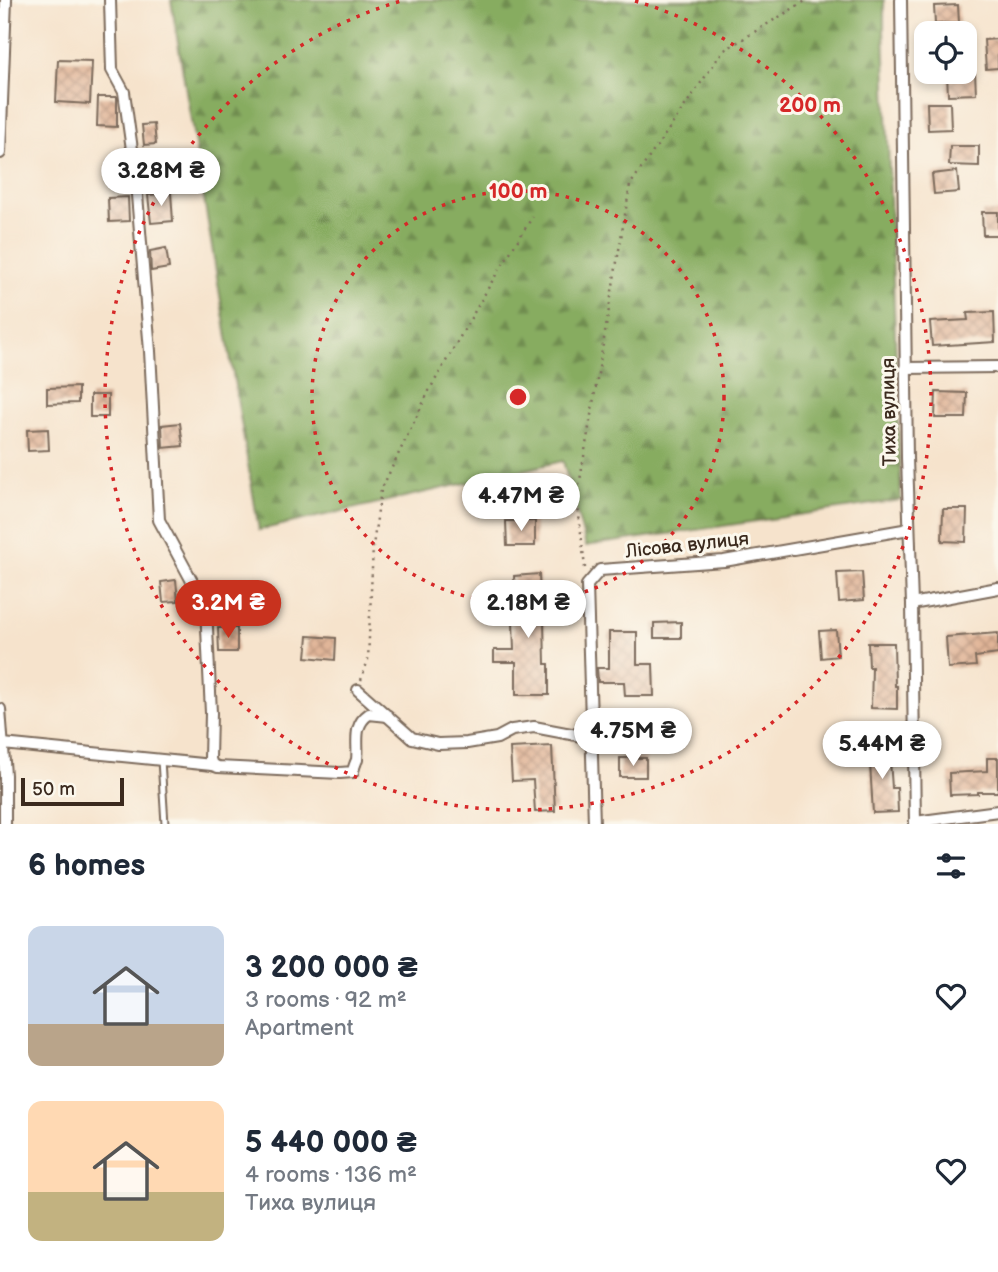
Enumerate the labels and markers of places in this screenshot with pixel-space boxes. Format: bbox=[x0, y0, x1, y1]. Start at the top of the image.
pin: 3.28M ₴ bbox=[96, 148, 226, 208]
centre of rings bbox=[506, 385, 530, 409]
pin: 4.47M ₴ bbox=[456, 474, 586, 533]
pin: 3.2M ₴ bbox=[171, 580, 285, 640]
pin: 2.18M ₴ bbox=[463, 580, 593, 640]
pin: 4.75M ₴ bbox=[568, 708, 698, 768]
pin: 5.44M ₴ bbox=[817, 722, 947, 781]

